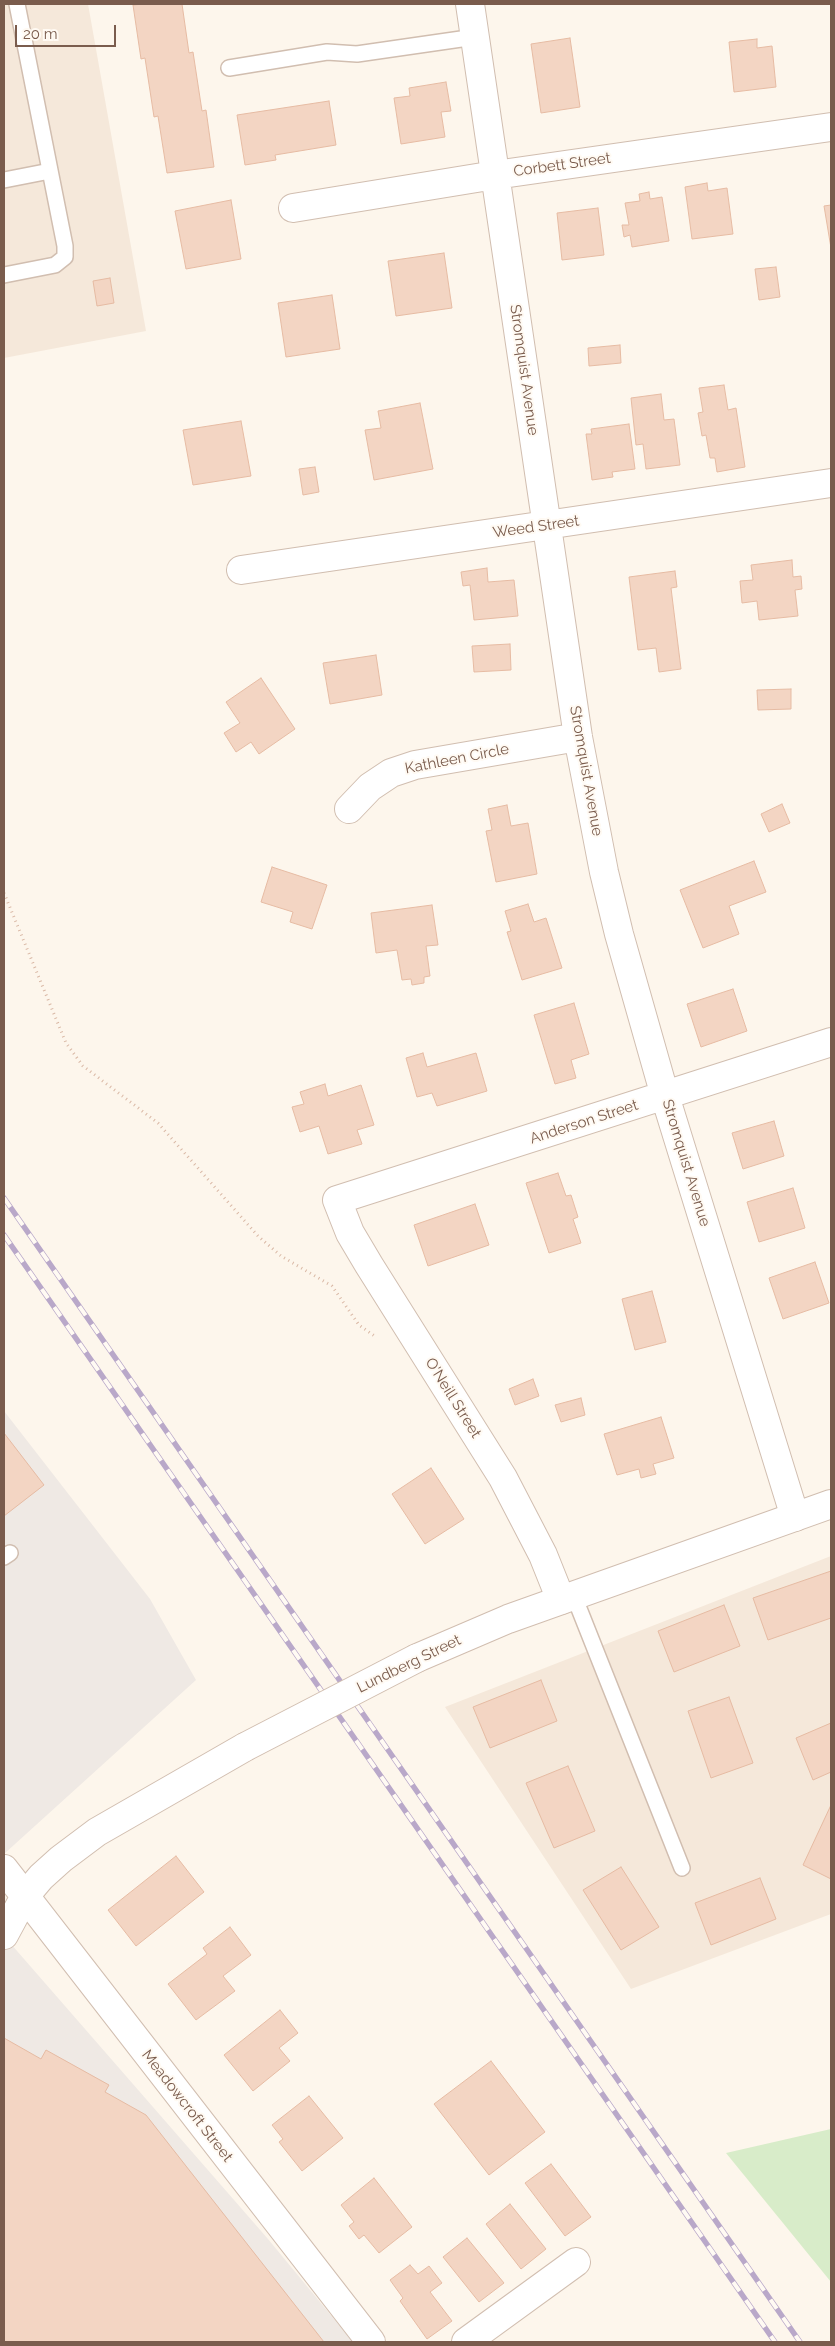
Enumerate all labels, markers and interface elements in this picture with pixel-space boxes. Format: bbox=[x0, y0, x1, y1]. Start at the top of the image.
scale bar bbox=[18, 15, 119, 47]
text: 20 m bbox=[23, 25, 58, 43]
street label: Corbett Street bbox=[512, 149, 612, 181]
street label: Stromquist Avenue bbox=[506, 303, 542, 437]
street label: Weed Street bbox=[492, 512, 580, 542]
street label: Stromquist Avenue bbox=[566, 704, 606, 838]
street label: Kathleen Circle bbox=[404, 740, 510, 778]
street label: Anderson Street bbox=[528, 1096, 640, 1148]
street label: Stromquist Avenue bbox=[658, 1097, 714, 1229]
street label: O'Neill Street bbox=[421, 1355, 485, 1441]
street label: Lundberg Street bbox=[354, 1631, 464, 1697]
street label: Meadowcroft Street bbox=[138, 2046, 236, 2166]

